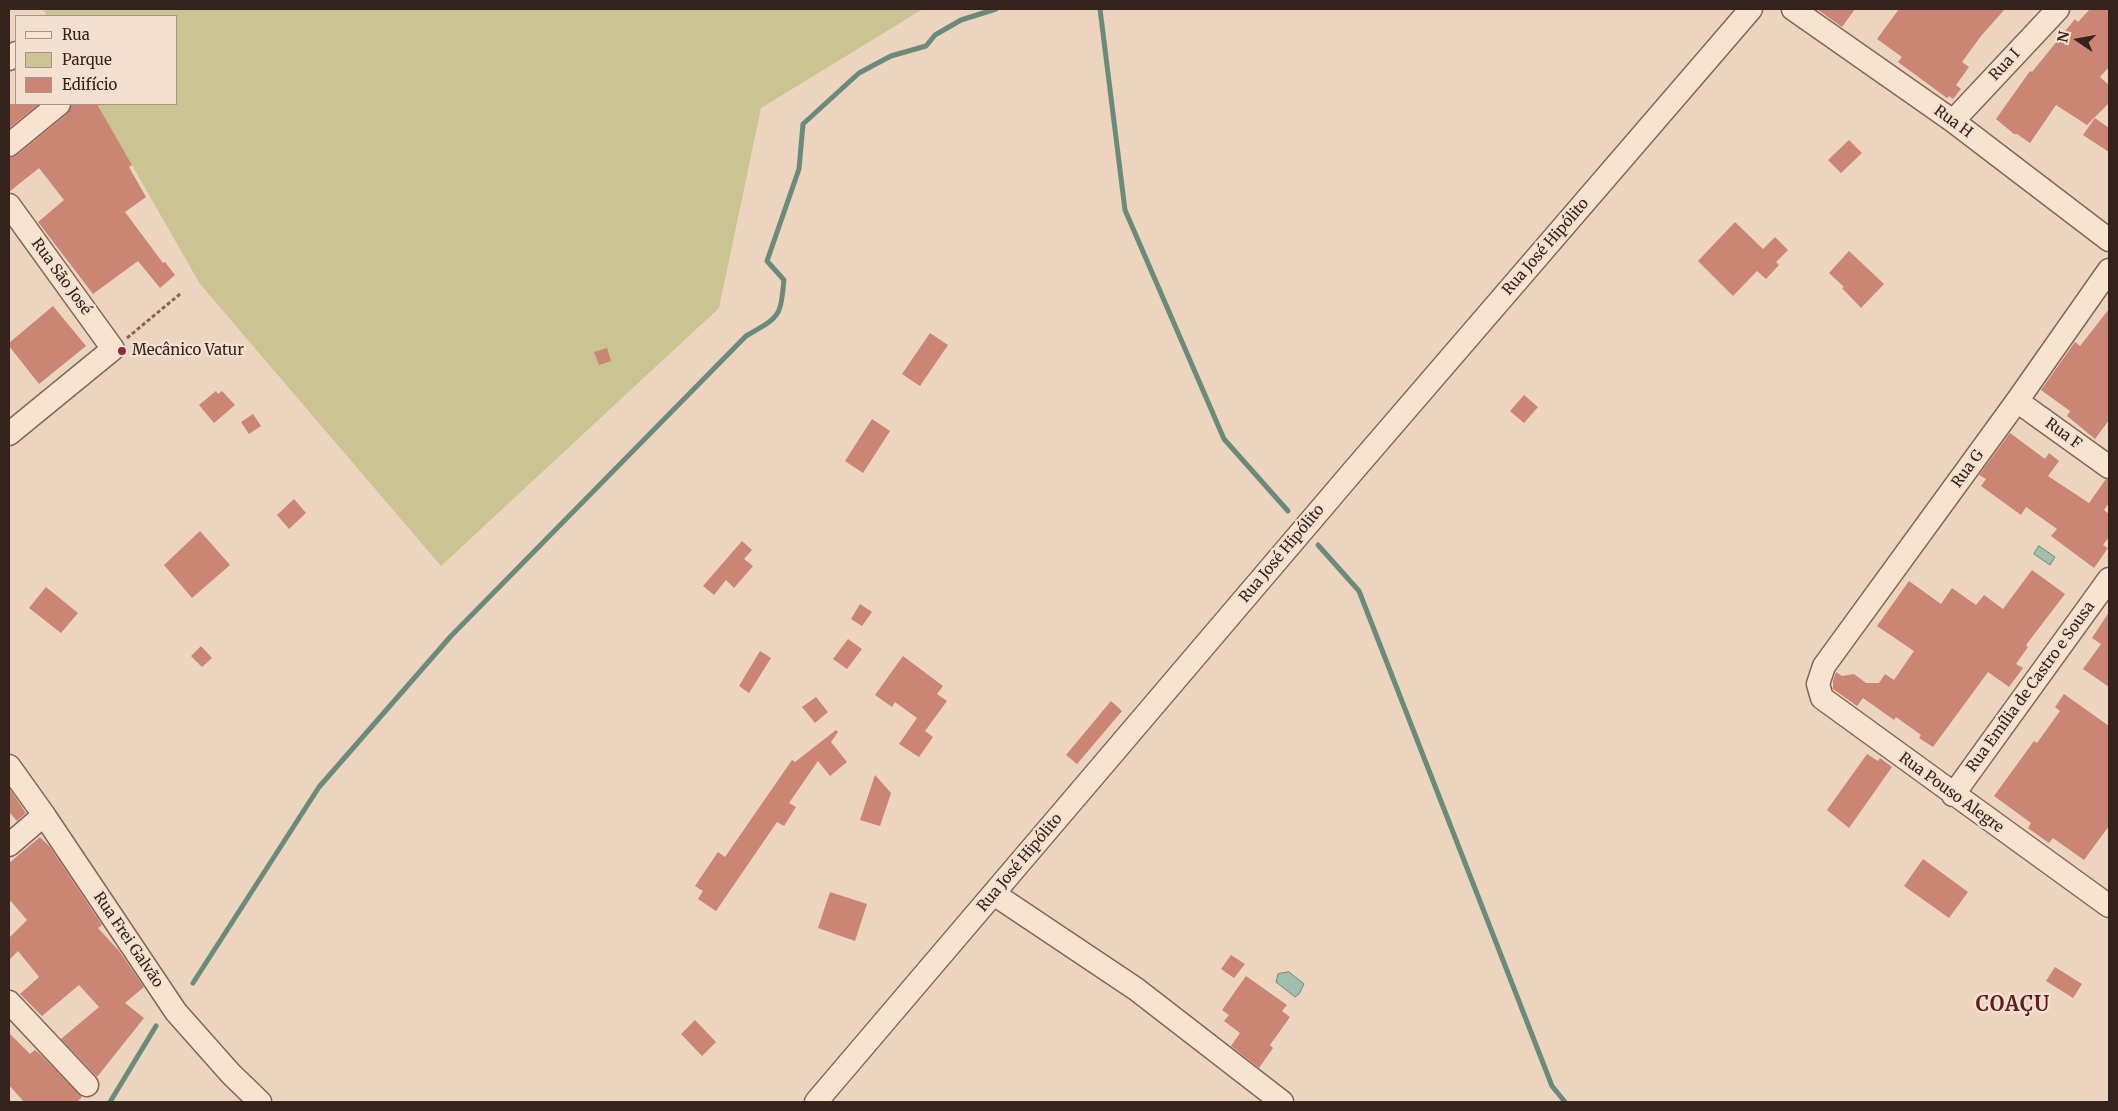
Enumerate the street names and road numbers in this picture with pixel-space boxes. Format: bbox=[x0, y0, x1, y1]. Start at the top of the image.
street label: Rua I bbox=[1986, 45, 2024, 85]
street label: Rua H bbox=[1930, 102, 1976, 142]
street label: Rua José Hipólito bbox=[1499, 195, 1593, 299]
street label: Rua São José bbox=[27, 235, 95, 319]
street label: Rua F bbox=[2041, 415, 2085, 453]
street label: Rua G bbox=[1948, 447, 1988, 491]
street label: Rua José Hipólito bbox=[1236, 501, 1328, 607]
street label: Rua Emília de Castro e Sousa bbox=[1963, 598, 2099, 776]
street label: Rua Pouso Alegre bbox=[1895, 749, 2007, 837]
street label: Rua José Hipólito bbox=[974, 810, 1066, 916]
street label: Rua Frei Galvão bbox=[89, 889, 167, 991]

